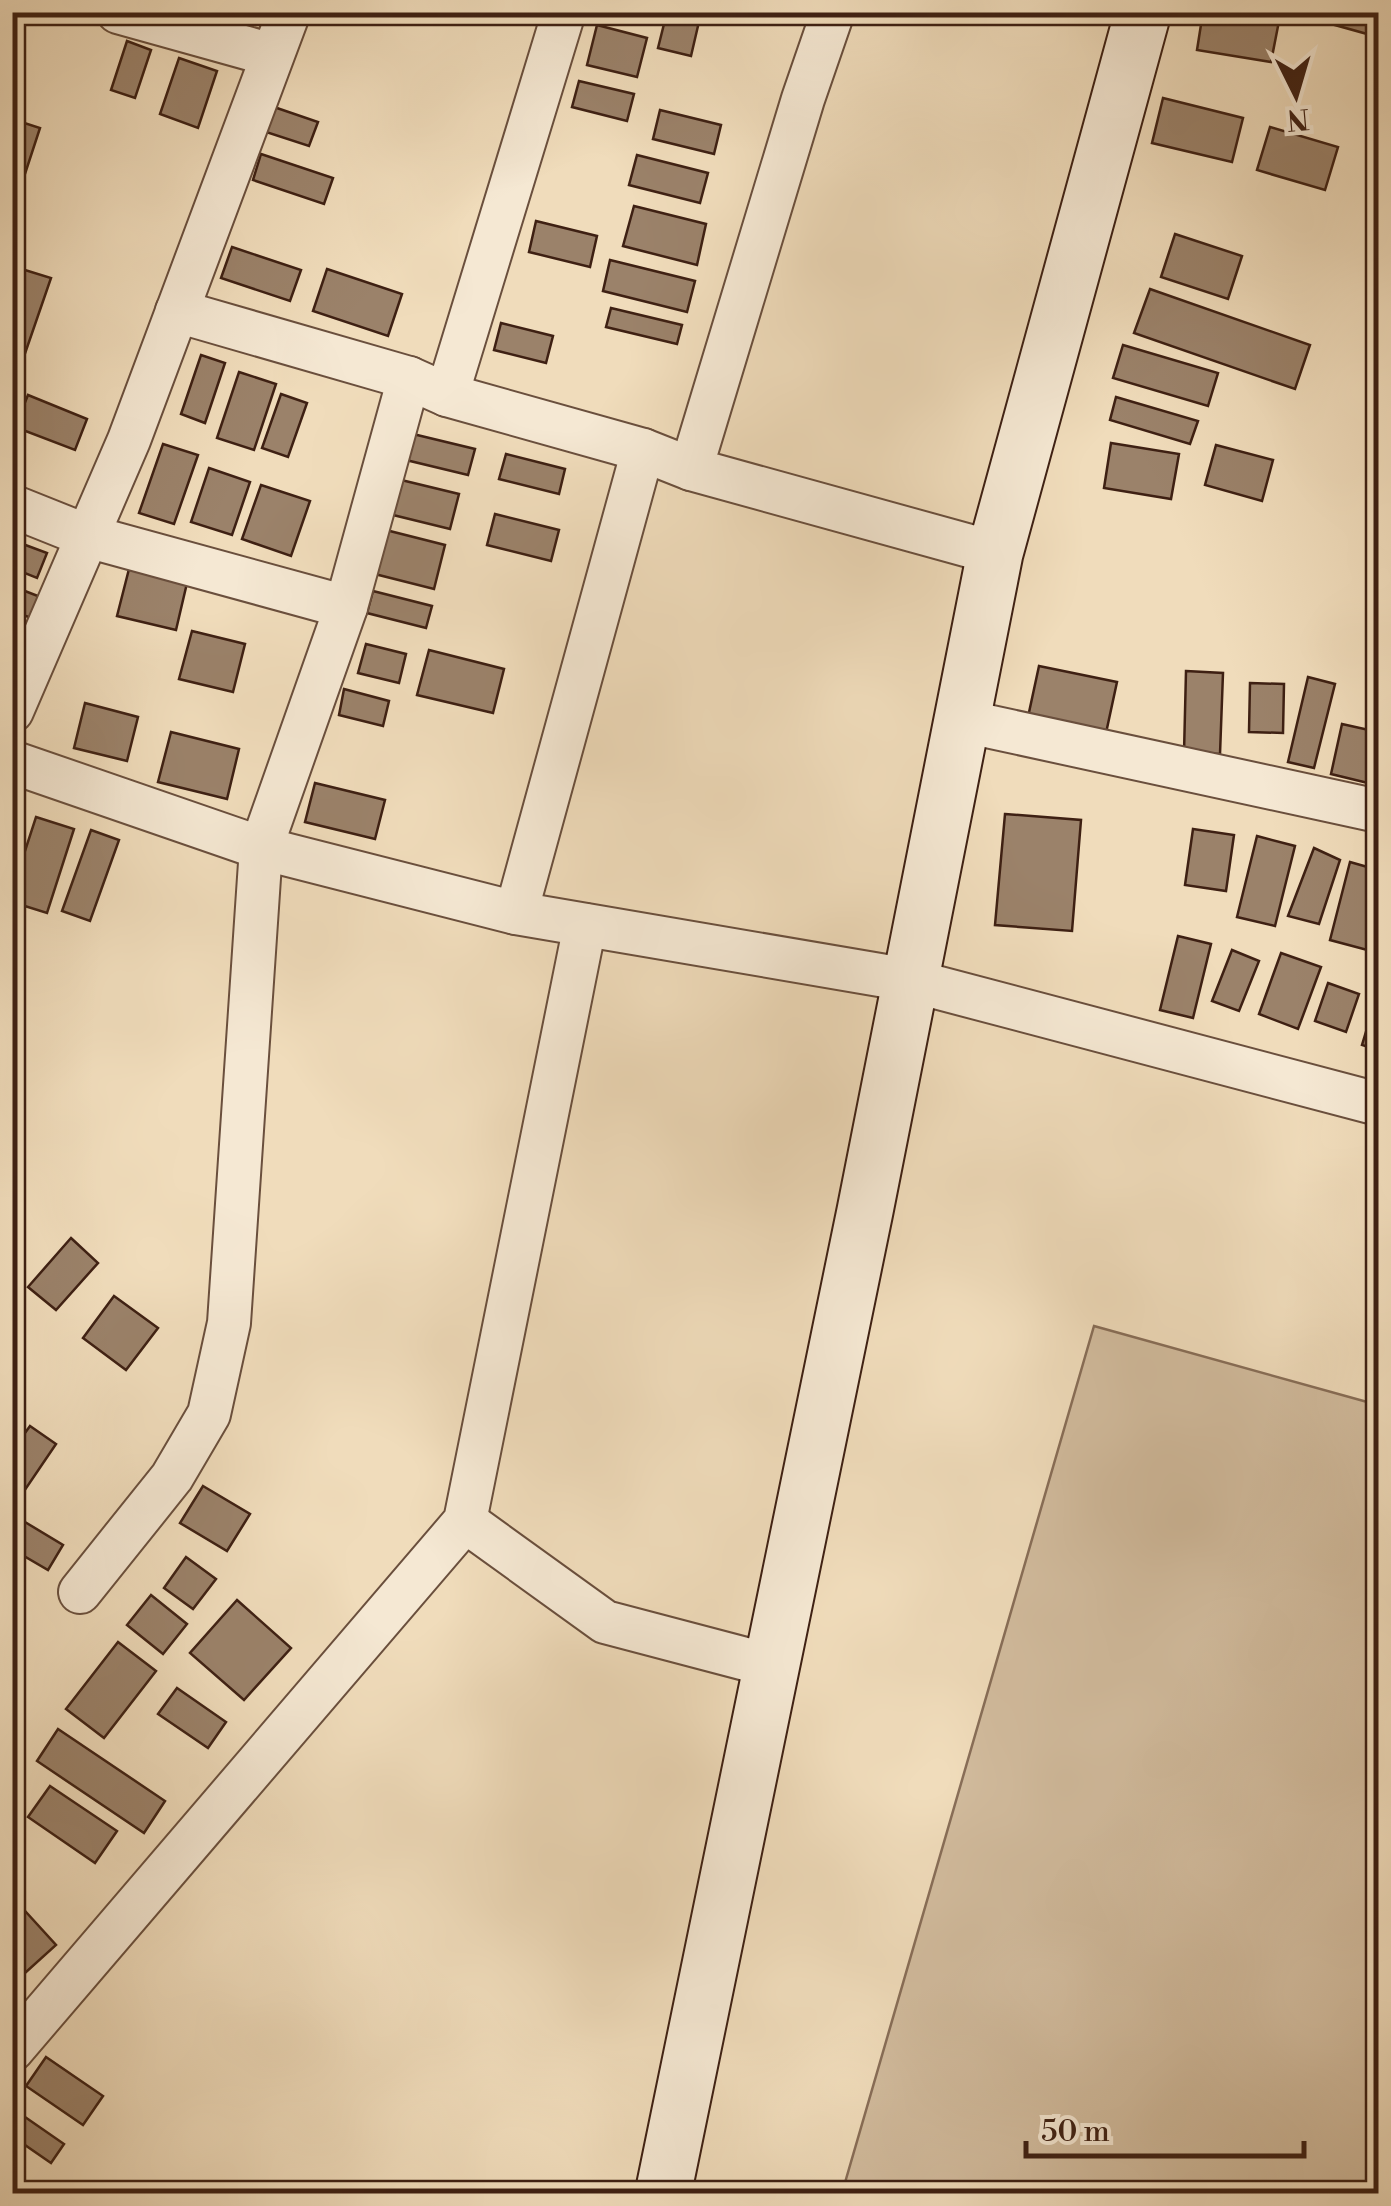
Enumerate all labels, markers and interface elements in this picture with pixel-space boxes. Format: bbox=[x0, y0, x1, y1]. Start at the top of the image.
north arrow bbox=[1246, 45, 1346, 145]
text: N bbox=[1285, 100, 1311, 137]
scale bar bbox=[1026, 2096, 1304, 2158]
text: 50 m bbox=[1041, 2113, 1110, 2151]

